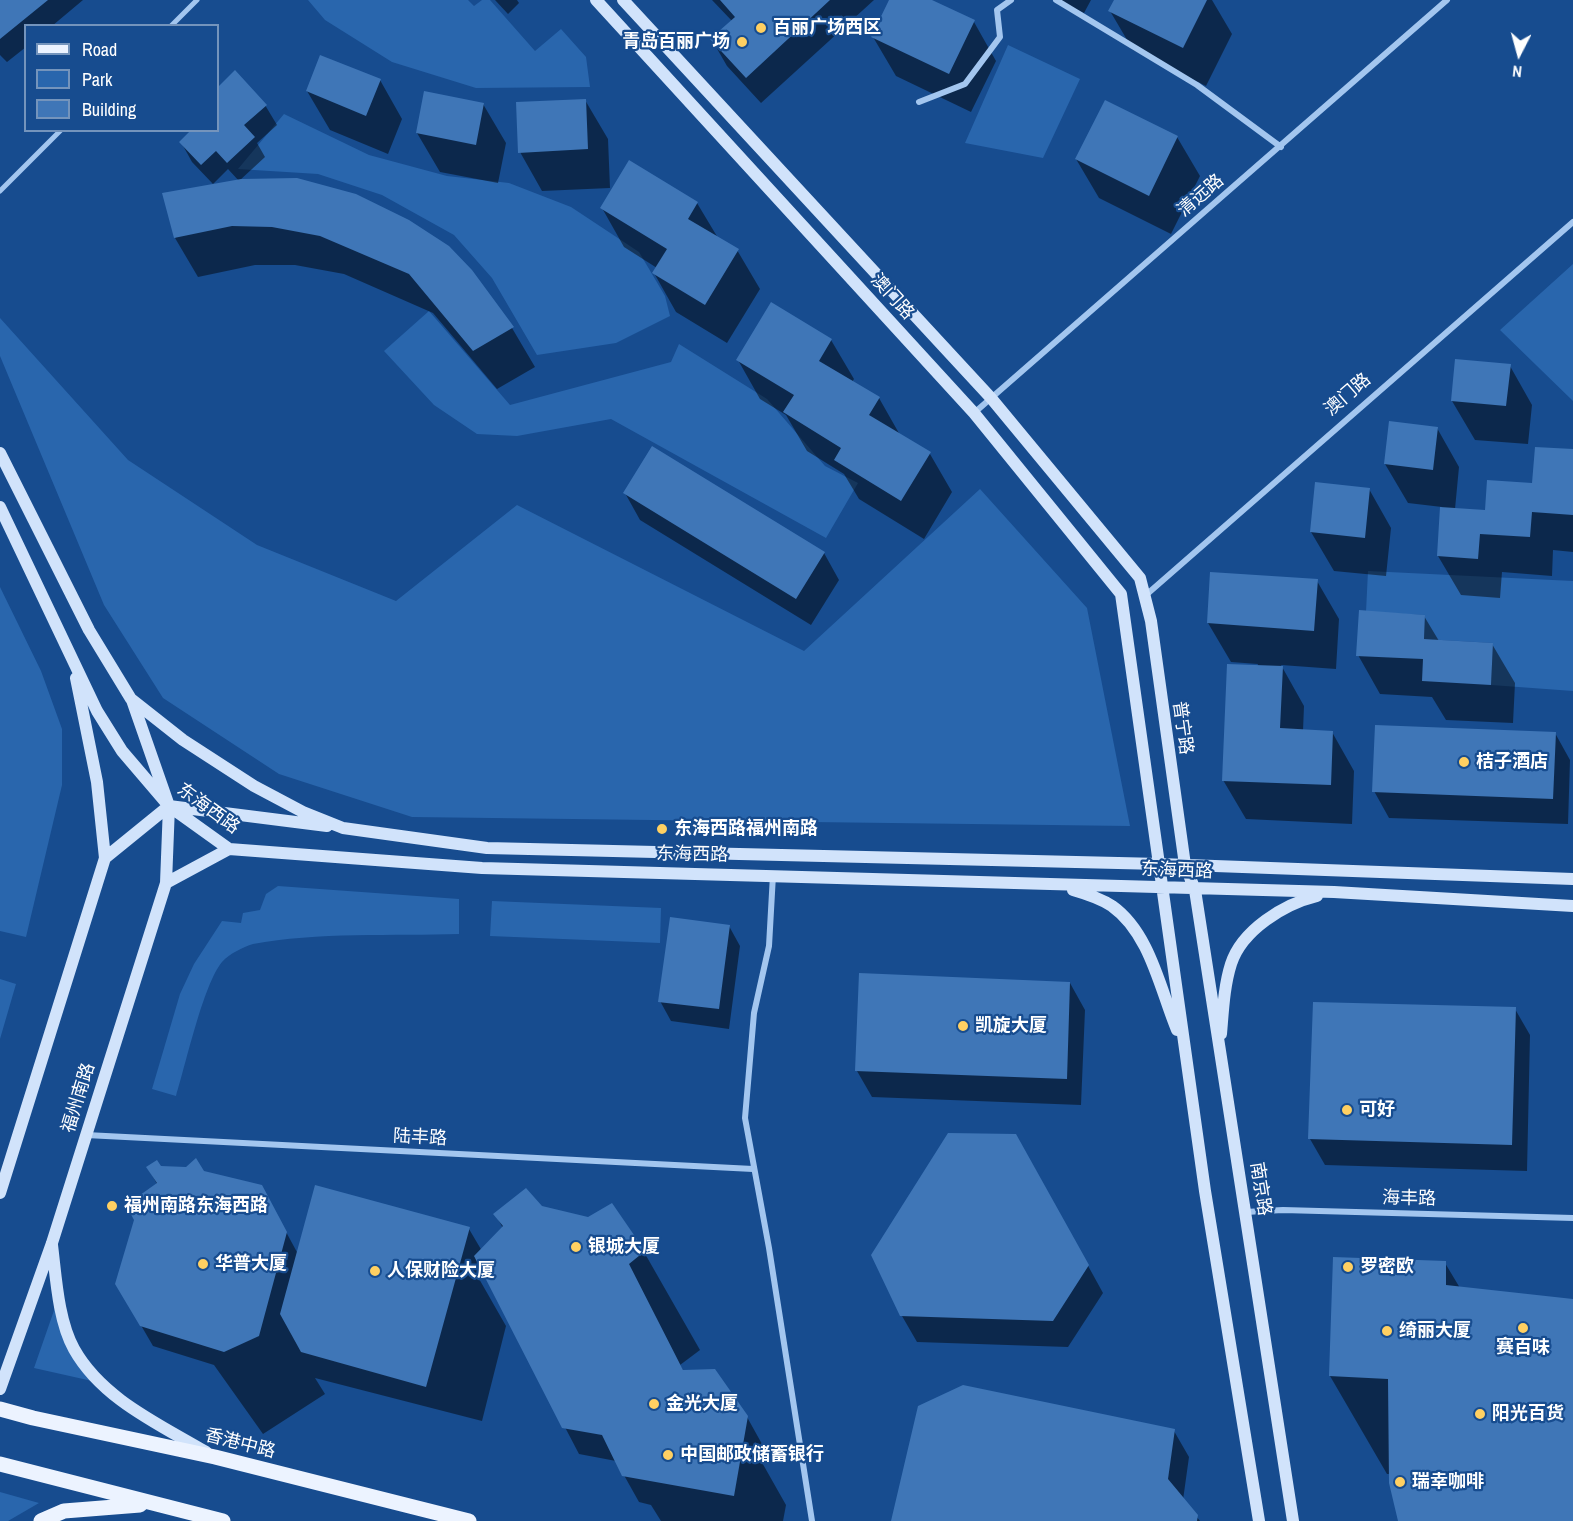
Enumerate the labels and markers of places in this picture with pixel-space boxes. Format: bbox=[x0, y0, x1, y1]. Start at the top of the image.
place label: 百丽广场西区 bbox=[773, 17, 881, 39]
marker: 百丽广场西区 bbox=[754, 21, 768, 35]
place label: 青岛百丽广场 bbox=[622, 31, 730, 53]
marker: 青岛百丽广场 bbox=[735, 35, 749, 49]
place label: 桔子酒店 bbox=[1476, 751, 1548, 773]
marker: 桔子酒店 bbox=[1457, 755, 1471, 769]
place label: 东海西路福州南路 bbox=[674, 818, 818, 840]
marker: 东海西路福州南路 bbox=[655, 822, 669, 836]
place label: 凯旋大厦 bbox=[975, 1015, 1047, 1037]
marker: 凯旋大厦 bbox=[956, 1019, 970, 1033]
place label: 可好 bbox=[1359, 1099, 1395, 1121]
marker: 可好 bbox=[1340, 1103, 1354, 1117]
place label: 福州南路东海西路 bbox=[124, 1195, 268, 1217]
marker: 福州南路东海西路 bbox=[105, 1199, 119, 1213]
place label: 银城大厦 bbox=[588, 1236, 660, 1258]
marker: 银城大厦 bbox=[569, 1240, 583, 1254]
place label: 华普大厦 bbox=[215, 1253, 287, 1275]
place label: 罗密欧 bbox=[1360, 1256, 1414, 1278]
marker: 华普大厦 bbox=[196, 1257, 210, 1271]
place label: 人保财险大厦 bbox=[387, 1260, 495, 1282]
marker: 罗密欧 bbox=[1341, 1260, 1355, 1274]
marker: 人保财险大厦 bbox=[368, 1264, 382, 1278]
place label: 绮丽大厦 bbox=[1399, 1320, 1471, 1342]
marker: 赛百味 bbox=[1516, 1321, 1530, 1335]
marker: 绮丽大厦 bbox=[1380, 1324, 1394, 1338]
place label: 赛百味 bbox=[1496, 1337, 1550, 1359]
place label: 金光大厦 bbox=[666, 1393, 738, 1415]
marker: 金光大厦 bbox=[647, 1397, 661, 1411]
place label: 阳光百货 bbox=[1492, 1403, 1564, 1425]
marker: 阳光百货 bbox=[1473, 1407, 1487, 1421]
place label: 中国邮政储蓄银行 bbox=[680, 1444, 824, 1466]
marker: 中国邮政储蓄银行 bbox=[661, 1448, 675, 1462]
place label: 瑞幸咖啡 bbox=[1412, 1471, 1484, 1493]
marker: 瑞幸咖啡 bbox=[1393, 1475, 1407, 1489]

